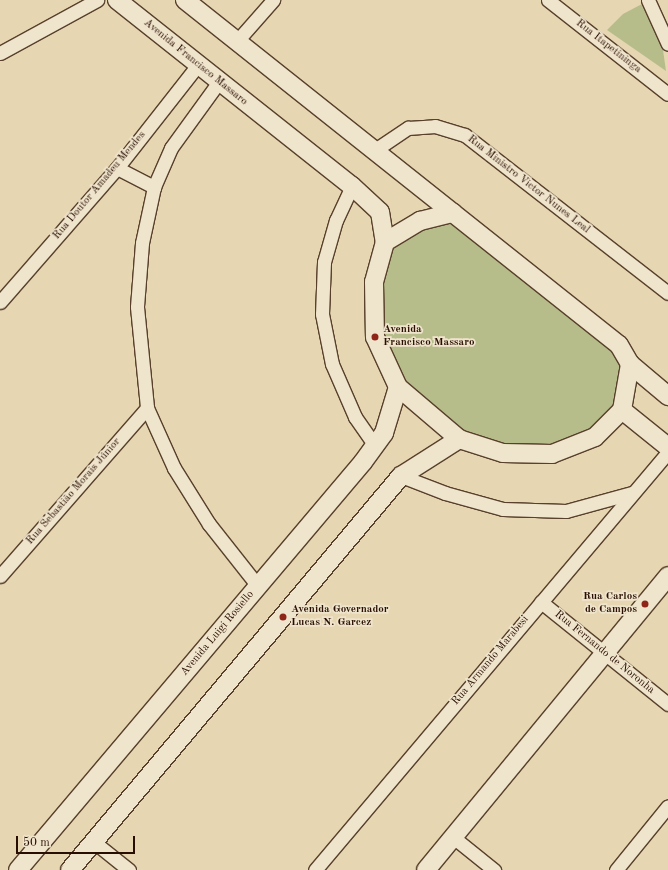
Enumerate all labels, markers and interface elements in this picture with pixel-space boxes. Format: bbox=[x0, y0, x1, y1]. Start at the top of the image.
street label: Avenida Francisco Massaro bbox=[140, 17, 250, 109]
street label: Rua Itapetininga bbox=[573, 17, 643, 77]
street label: Rua Doutor Amadeu Mendes bbox=[51, 129, 149, 243]
street label: Rua Ministro Victor Nunes Leal bbox=[464, 133, 592, 237]
place label: Avenida Francisco Massaro bbox=[383, 324, 474, 350]
marker: Avenida Francisco Massaro bbox=[370, 332, 380, 342]
street label: Rua Sebastião Morais Júnior bbox=[24, 436, 124, 548]
street label: Avenida Luigi Rosiello bbox=[179, 589, 257, 679]
place label: Rua Carlos de Campos bbox=[583, 591, 637, 617]
marker: Rua Carlos de Campos bbox=[640, 599, 650, 609]
place label: Avenida Governador Lucas N. Garcez bbox=[291, 604, 389, 630]
street label: Rua Fernando de Noronha bbox=[551, 608, 657, 698]
marker: Avenida Governador Lucas N. Garcez bbox=[278, 612, 288, 622]
street label: Rua Armando Marabesi bbox=[450, 614, 532, 708]
scale bar bbox=[18, 828, 137, 854]
text: 50 m bbox=[23, 837, 50, 849]

